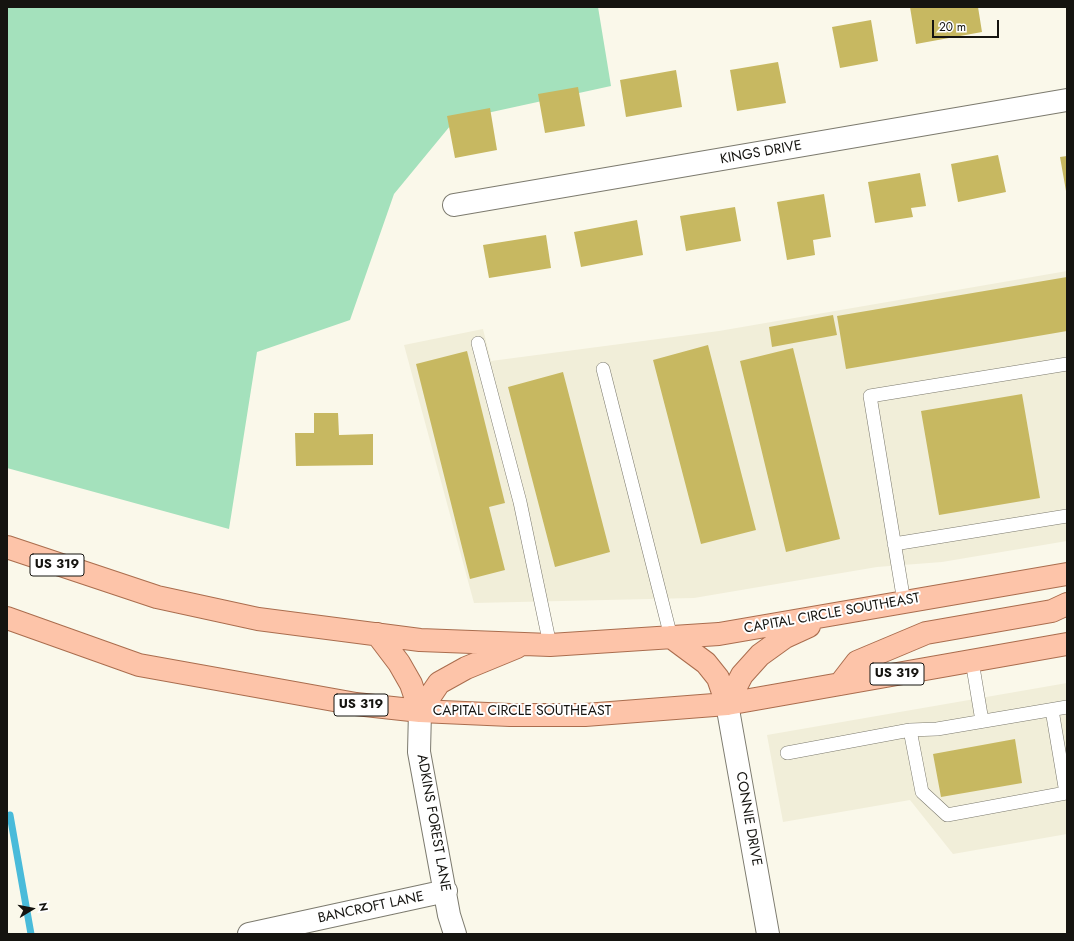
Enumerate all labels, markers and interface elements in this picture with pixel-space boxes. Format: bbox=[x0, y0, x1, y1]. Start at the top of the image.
scale bar bbox=[934, 12, 1001, 38]
text: 20 m bbox=[939, 18, 966, 36]
street label: KINGS DRIVE bbox=[719, 138, 803, 168]
road number: US 319 bbox=[30, 554, 84, 576]
street label: CAPITAL CIRCLE SOUTHEAST bbox=[743, 590, 921, 638]
road number: US 319 bbox=[870, 663, 924, 685]
road number: US 319 bbox=[334, 694, 388, 716]
street label: CAPITAL CIRCLE SOUTHEAST bbox=[433, 704, 611, 720]
street label: ADKINS FOREST LANE bbox=[413, 753, 453, 893]
street label: CONNIE DRIVE bbox=[731, 771, 765, 867]
north arrow bbox=[12, 889, 52, 929]
street label: BANCROFT LANE bbox=[316, 889, 426, 927]
text: N bbox=[35, 901, 52, 913]

